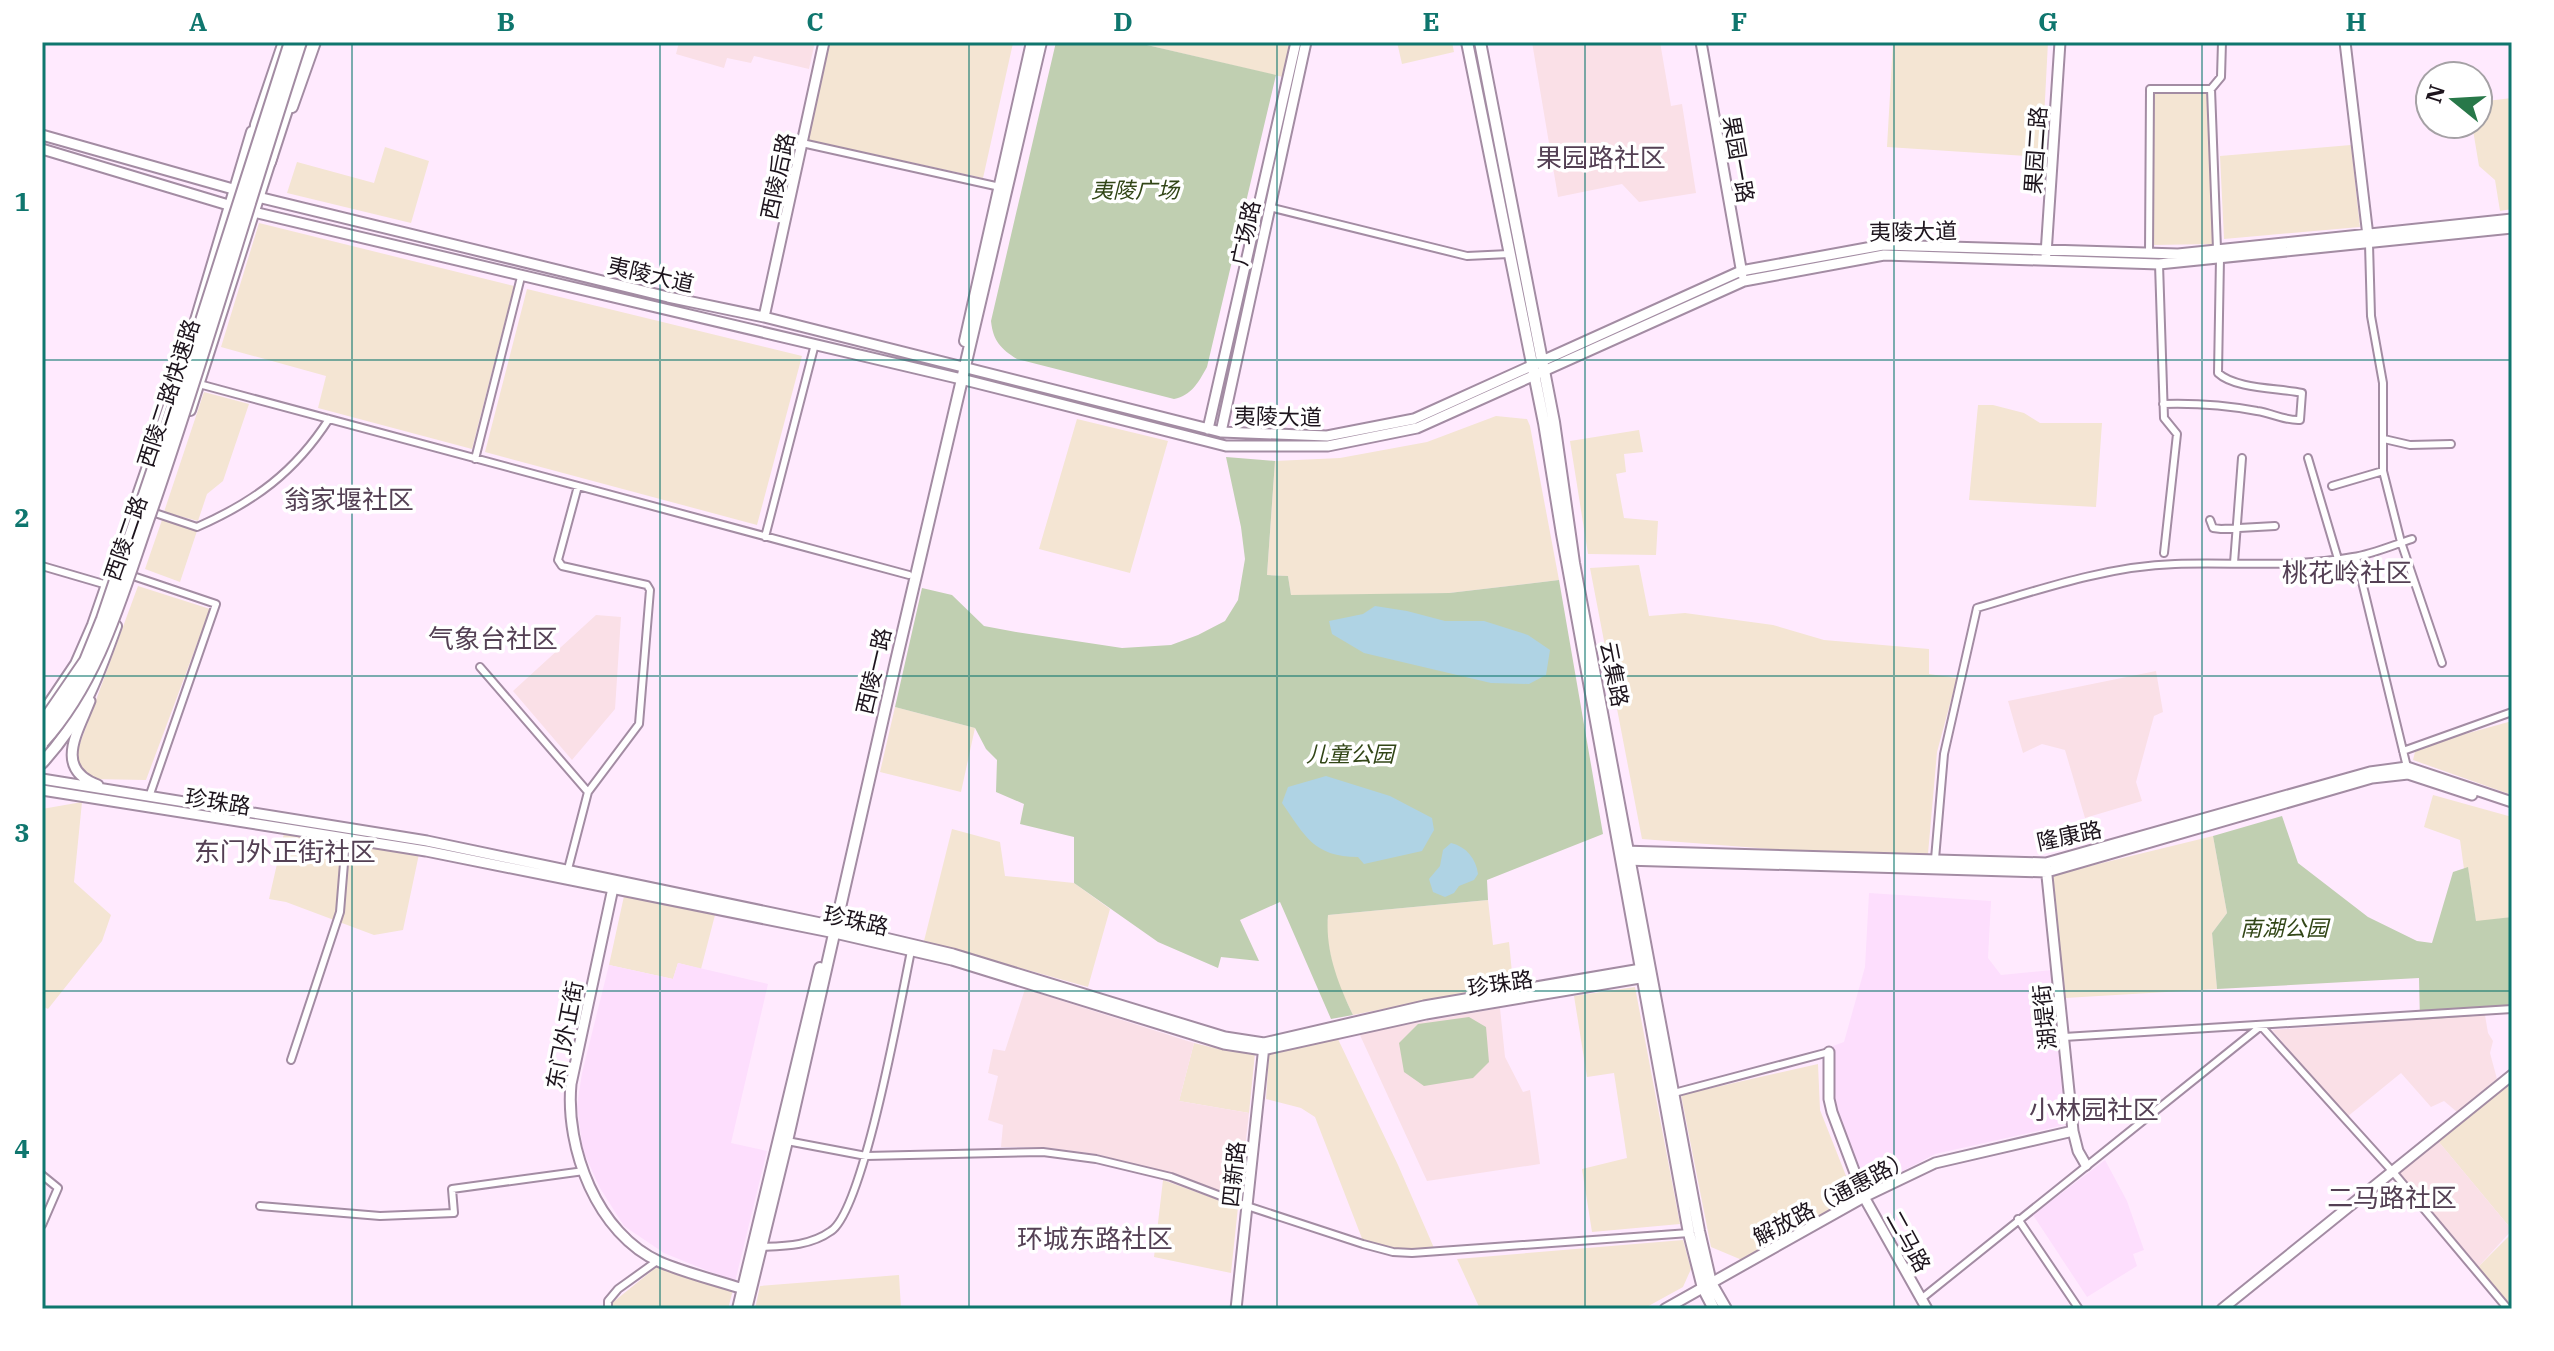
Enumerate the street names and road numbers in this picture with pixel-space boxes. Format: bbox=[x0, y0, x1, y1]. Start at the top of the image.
street label: 果园二路 bbox=[2017, 105, 2053, 195]
street label: 果园一路 bbox=[1717, 113, 1761, 205]
street label: 西陵后路 bbox=[754, 130, 800, 222]
street label: 广场路 bbox=[1224, 198, 1266, 268]
street label: 夷陵大道 bbox=[1869, 216, 1957, 246]
street label: 夷陵大道 bbox=[605, 250, 697, 298]
street label: 西陵二路快速路 bbox=[130, 315, 206, 471]
street label: 夷陵大道 bbox=[1234, 401, 1322, 431]
street label: 西陵二路 bbox=[97, 492, 153, 584]
street label: 西陵一路 bbox=[849, 625, 897, 717]
street label: 云集路 bbox=[1594, 639, 1636, 709]
street label: 珍珠路 bbox=[183, 782, 253, 820]
street label: 隆康路 bbox=[2034, 814, 2104, 856]
street label: 珍珠路 bbox=[821, 899, 891, 941]
street label: 珍珠路 bbox=[1465, 964, 1535, 1002]
street label: 东门外正街 bbox=[539, 978, 589, 1092]
street label: 湖堤街 bbox=[2026, 983, 2062, 1051]
street label: 四新路 bbox=[1215, 1140, 1251, 1208]
street label: 解放路（通惠路） bbox=[1747, 1143, 1917, 1251]
street label: 二马路 bbox=[1880, 1205, 1938, 1277]

